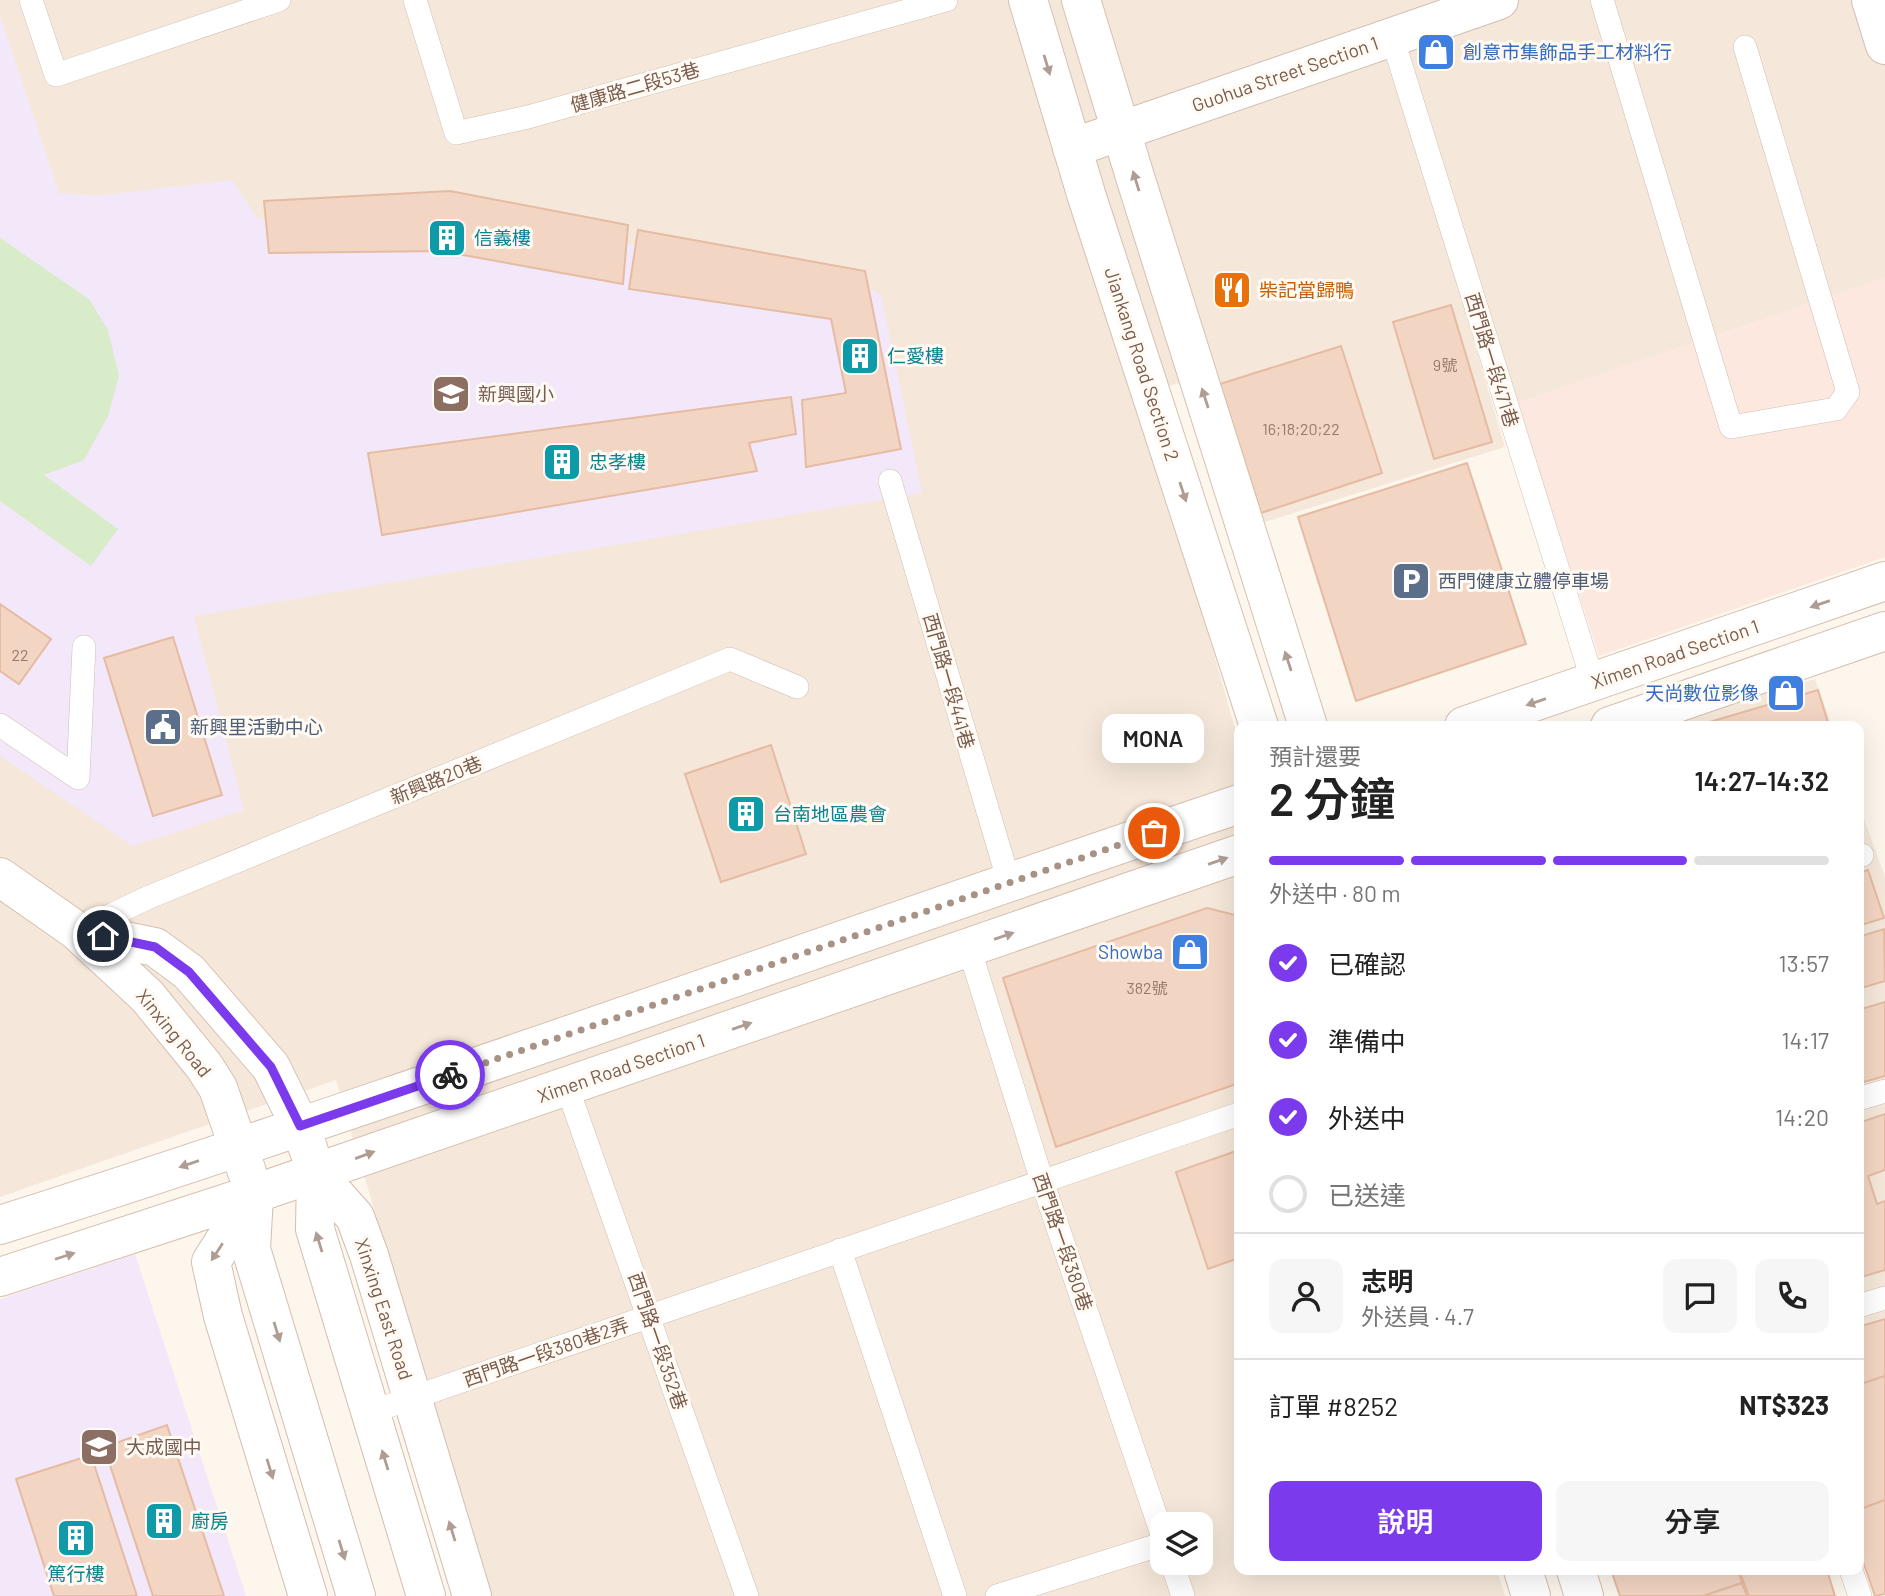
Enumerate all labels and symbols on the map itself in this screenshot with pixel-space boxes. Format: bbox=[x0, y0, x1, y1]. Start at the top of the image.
street label: Guohua Street Section 1 bbox=[1189, 31, 1381, 116]
shop icon: 創意市集飾品手工材料行 bbox=[1415, 31, 1457, 73]
place label: 創意市集飾品手工材料行 bbox=[1463, 40, 1672, 63]
one-way arrow bbox=[1043, 55, 1053, 76]
street label: 健康路二段53巷 bbox=[567, 57, 702, 116]
one-way arrow bbox=[1130, 170, 1141, 191]
building icon: 信義樓 bbox=[426, 217, 468, 259]
place label: 信義樓 bbox=[474, 226, 531, 249]
street label: Jiankang Road Section 2 bbox=[1100, 264, 1185, 464]
restaurant icon: 柴記當歸鴨 bbox=[1211, 269, 1253, 311]
place label: 柴記當歸鴨 bbox=[1259, 278, 1354, 301]
street label: 西門路一段471巷 bbox=[1461, 290, 1524, 430]
building icon: 仁愛樓 bbox=[839, 335, 881, 377]
place label: 仁愛樓 bbox=[887, 344, 944, 367]
house number: 9號 bbox=[1433, 355, 1457, 374]
school or university icon: 新興國小 bbox=[430, 373, 472, 415]
place label: 新興國小 bbox=[478, 382, 554, 405]
one-way arrow bbox=[1199, 387, 1209, 408]
house number: 16;18;20;22 bbox=[1262, 419, 1340, 438]
building icon: 忠孝樓 bbox=[541, 441, 583, 483]
place label: 忠孝樓 bbox=[589, 450, 646, 473]
one-way arrow bbox=[1178, 482, 1189, 503]
parking icon: 西門健康立體停車場 bbox=[1390, 560, 1432, 602]
place label: 西門健康立體停車場 bbox=[1438, 569, 1609, 592]
one-way arrow bbox=[1810, 599, 1831, 610]
street label: 西門路一段441巷 bbox=[919, 610, 980, 751]
street label: Ximen Road Section 1 bbox=[1588, 614, 1762, 693]
house number: 22 bbox=[11, 645, 29, 664]
one-way arrow bbox=[1282, 650, 1293, 671]
shop icon: 天尚數位影像 bbox=[1765, 672, 1807, 714]
place label: 天尚數位影像 bbox=[1645, 681, 1759, 704]
one-way arrow bbox=[1525, 697, 1546, 708]
public building icon: 新興里活動中心 bbox=[142, 706, 184, 748]
callout: MONA bbox=[1103, 714, 1205, 763]
place label: 新興里活動中心 bbox=[190, 715, 323, 738]
street label: 新興路20巷 bbox=[387, 751, 485, 808]
building icon: 台南地區農會 bbox=[725, 793, 767, 835]
place label: 台南地區農會 bbox=[773, 802, 887, 825]
pin bbox=[1124, 803, 1184, 863]
one-way arrow bbox=[1208, 855, 1229, 866]
pin bbox=[73, 906, 133, 966]
one-way arrow bbox=[993, 930, 1014, 941]
shop icon: Showba bbox=[1169, 931, 1211, 973]
place label: Showba bbox=[1098, 940, 1163, 963]
house number: 382號 bbox=[1126, 978, 1168, 997]
street label: Xinxing Road bbox=[132, 984, 217, 1081]
one-way arrow bbox=[732, 1020, 753, 1031]
street label: Ximen Road Section 1 bbox=[534, 1028, 708, 1107]
courier bbox=[415, 1040, 485, 1110]
one-way arrow bbox=[354, 1149, 375, 1160]
one-way arrow bbox=[179, 1159, 200, 1170]
street label: 西門路一段380巷 bbox=[1029, 1170, 1098, 1314]
one-way arrow bbox=[314, 1232, 324, 1253]
street label: Xinxing East Road bbox=[351, 1235, 418, 1383]
one-way arrow bbox=[211, 1242, 224, 1261]
one-way arrow bbox=[55, 1250, 76, 1260]
street label: 西門路一段352巷 bbox=[624, 1269, 693, 1413]
street label: 西門路一段380巷2弄 bbox=[460, 1312, 632, 1391]
one-way arrow bbox=[272, 1322, 282, 1343]
school or university icon: 大成國中 bbox=[78, 1426, 120, 1468]
place label: 大成國中 bbox=[126, 1435, 202, 1458]
one-way arrow bbox=[380, 1449, 390, 1470]
one-way arrow bbox=[265, 1459, 275, 1480]
building icon: 廚房 bbox=[143, 1500, 185, 1542]
place label: 廚房 bbox=[191, 1509, 229, 1532]
building icon: 篤行樓 bbox=[55, 1517, 97, 1559]
one-way arrow bbox=[447, 1520, 457, 1541]
one-way arrow bbox=[338, 1540, 348, 1561]
place label: 篤行樓 bbox=[47, 1562, 105, 1585]

